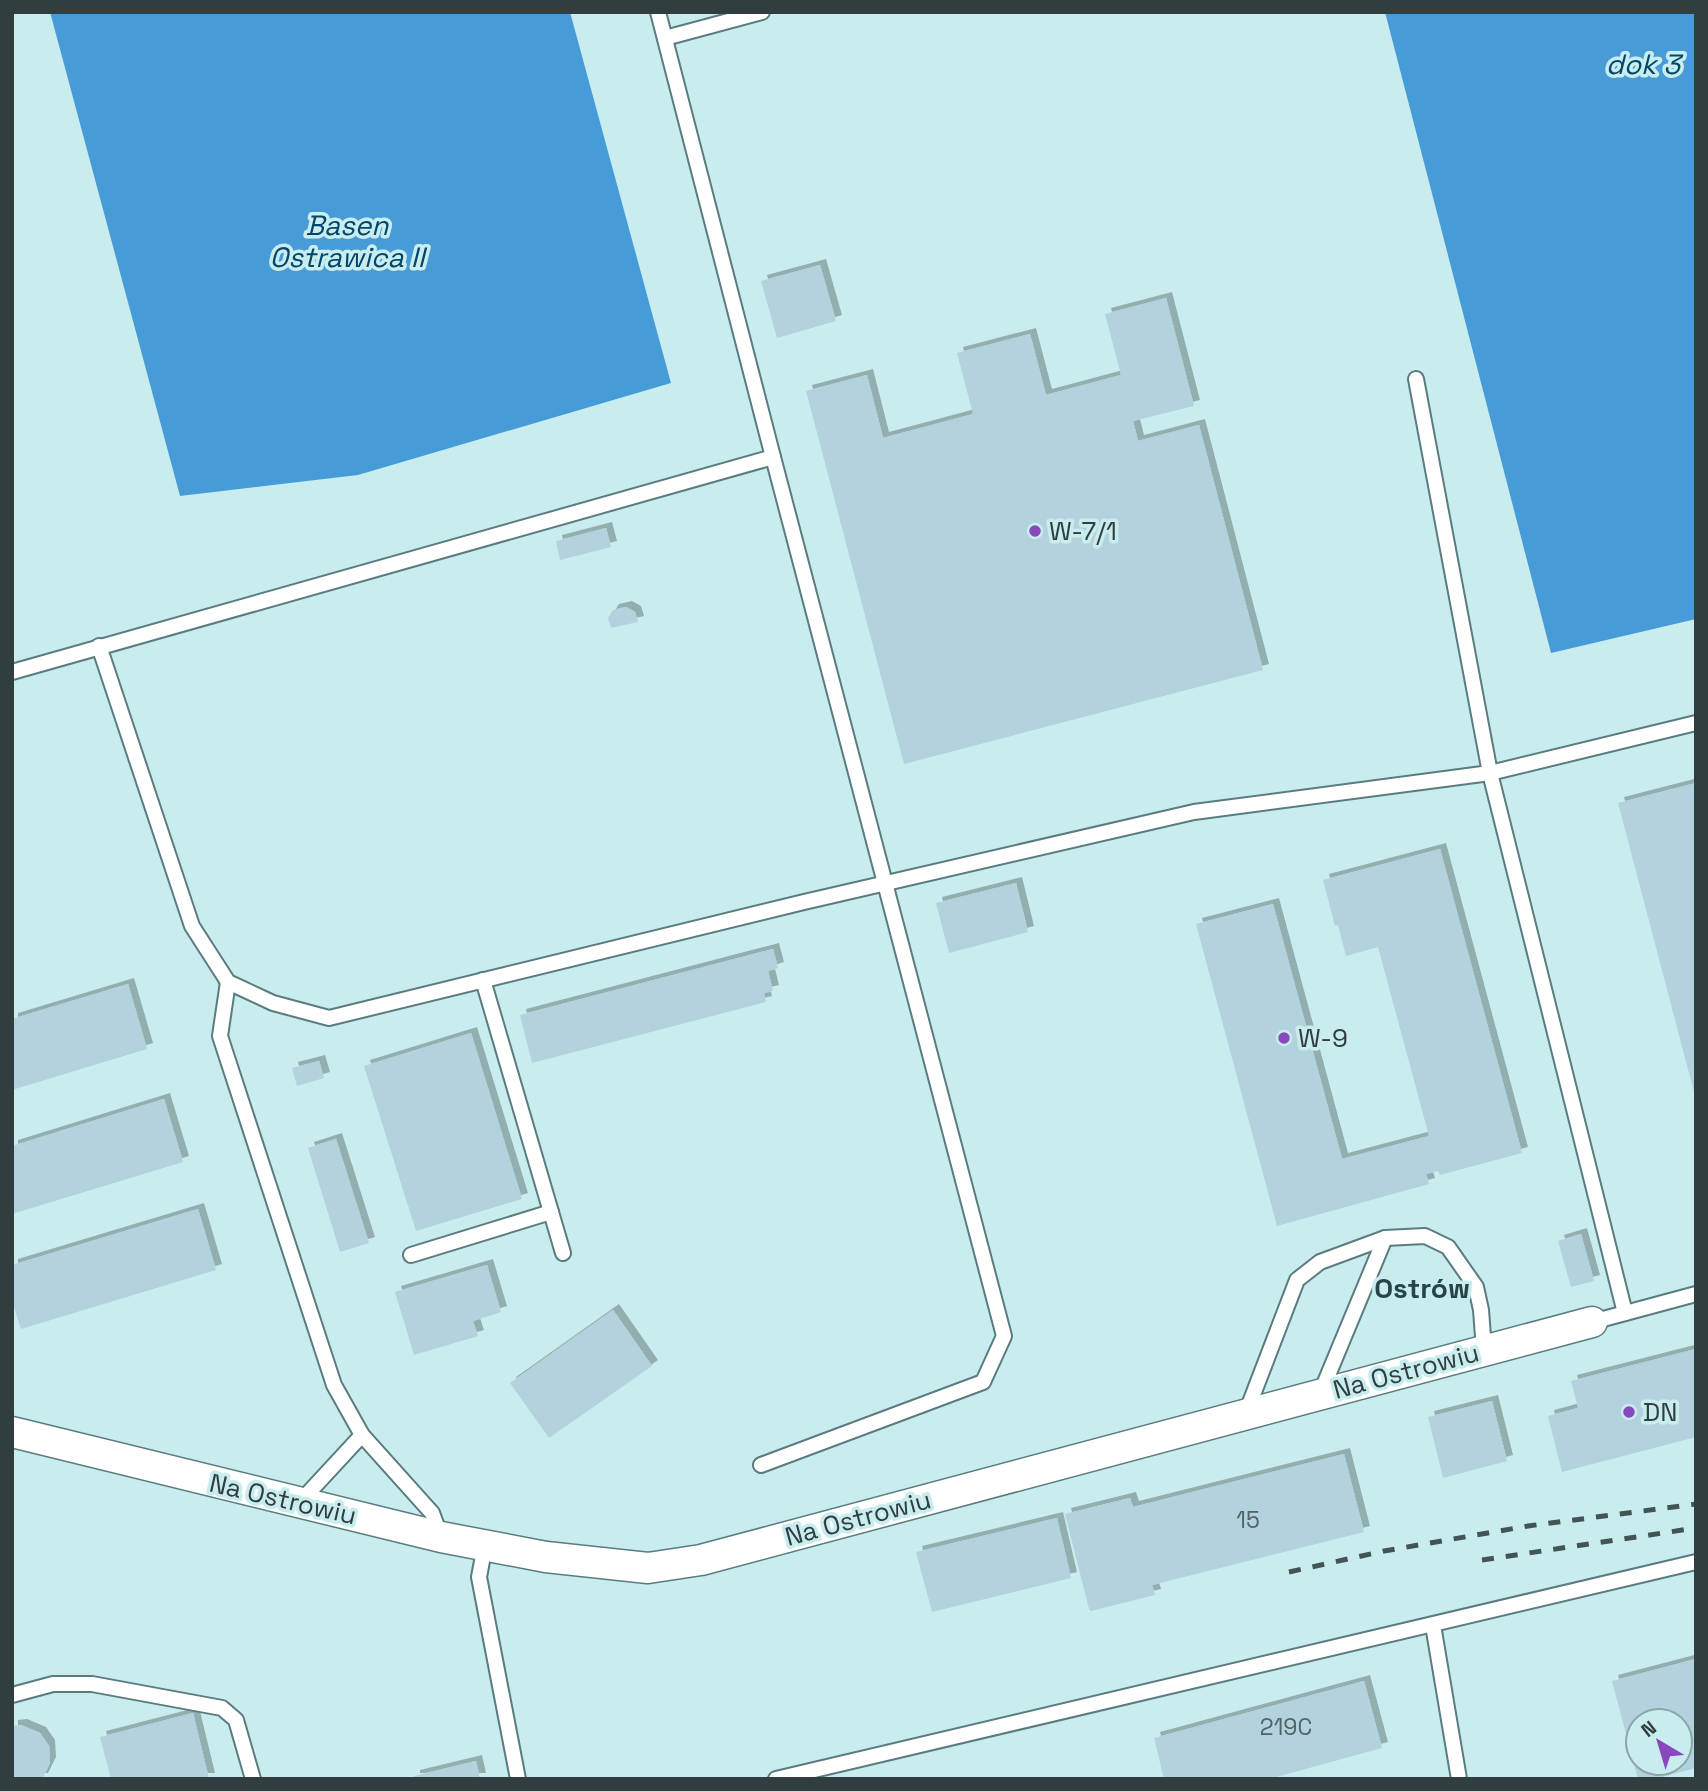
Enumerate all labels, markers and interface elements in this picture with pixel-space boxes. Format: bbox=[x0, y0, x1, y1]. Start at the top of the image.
water label: dok 3 bbox=[1606, 46, 1684, 82]
water label: Basen Ostrawica II bbox=[270, 207, 428, 275]
place label: W-7/1 bbox=[1049, 514, 1117, 548]
marker: W-7/1 bbox=[1027, 523, 1043, 539]
place label: W-9 bbox=[1298, 1021, 1348, 1055]
marker: W-9 bbox=[1276, 1030, 1292, 1046]
district label: Ostrów bbox=[1374, 1270, 1470, 1306]
street label: Na Ostrowiu bbox=[1329, 1335, 1483, 1407]
place label: DN bbox=[1643, 1395, 1678, 1429]
marker: DN bbox=[1621, 1404, 1637, 1420]
street label: Na Ostrowiu bbox=[206, 1466, 360, 1532]
street label: Na Ostrowiu bbox=[781, 1482, 935, 1554]
house number: 15 bbox=[1236, 1505, 1260, 1535]
north arrow bbox=[1624, 1707, 1694, 1777]
house number: 219C bbox=[1260, 1712, 1312, 1742]
text: N bbox=[1636, 1715, 1662, 1743]

